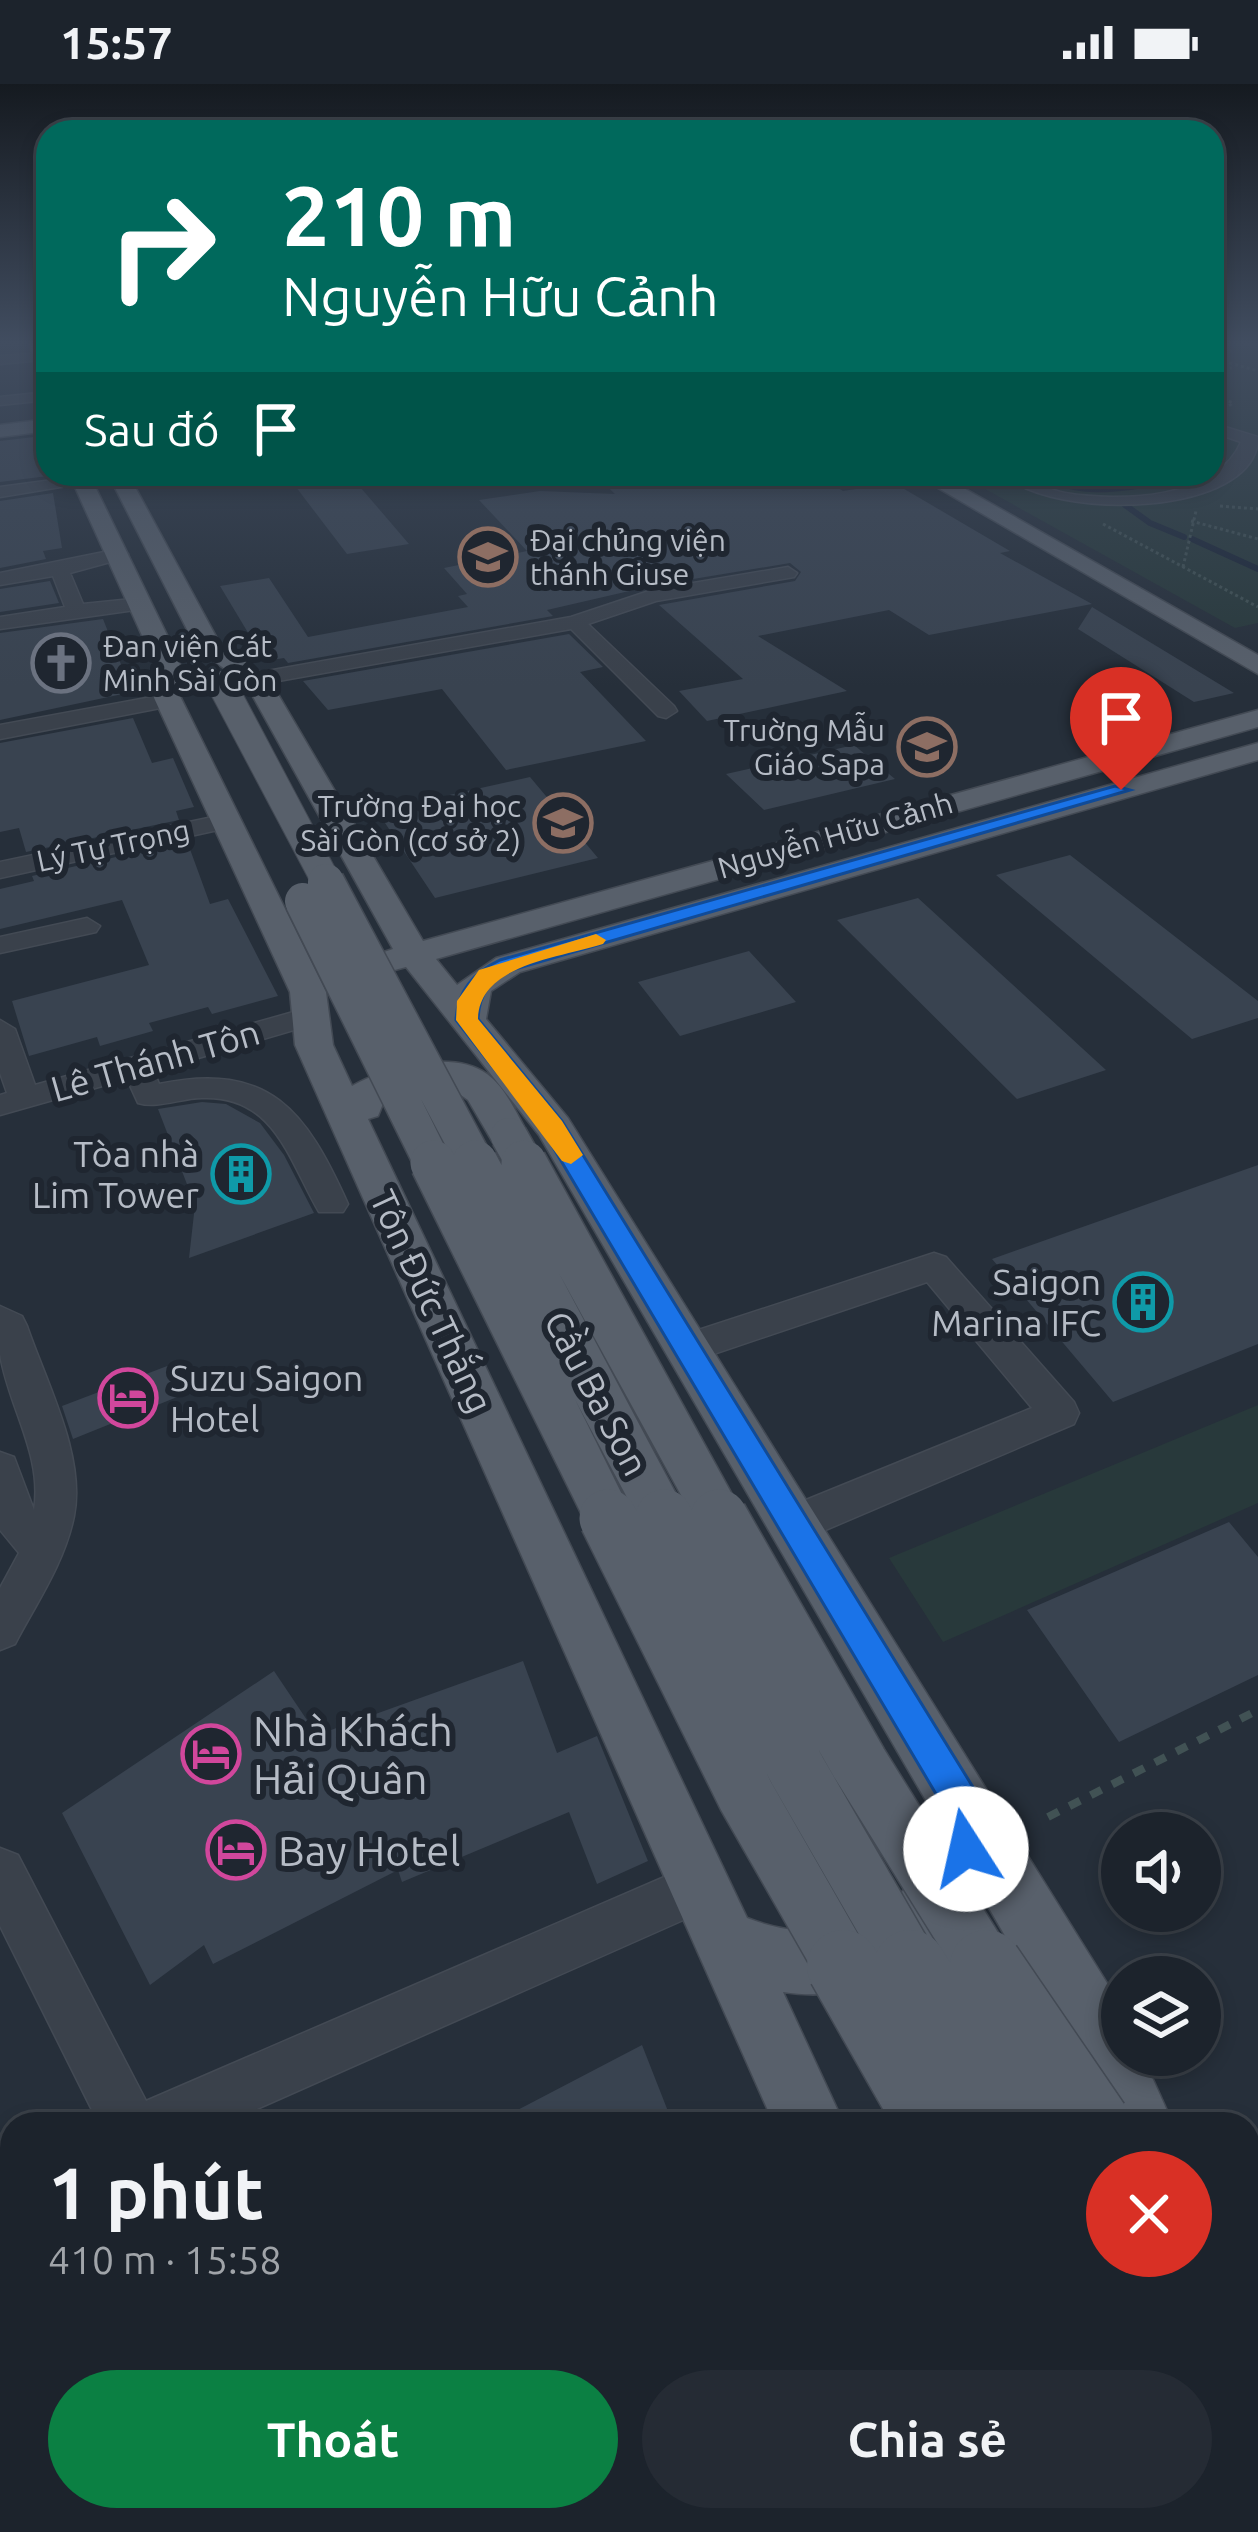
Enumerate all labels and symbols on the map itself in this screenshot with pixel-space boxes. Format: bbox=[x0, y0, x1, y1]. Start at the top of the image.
place label: Đại chủng viện thánh Giuse bbox=[530, 523, 726, 591]
school or university icon: Đại chủng viện thánh Giuse bbox=[457, 526, 519, 588]
place label: Đan viện Cát Minh Sài Gòn bbox=[103, 629, 277, 697]
church icon: Đan viện Cát Minh Sài Gòn bbox=[30, 632, 92, 694]
pin bbox=[1070, 667, 1172, 790]
place label: Truờng Mẫu Giáo Sapa bbox=[723, 711, 885, 781]
school or university icon: Truờng Mẫu Giáo Sapa bbox=[896, 716, 958, 778]
street label: Nguyễn Hữu Cảnh bbox=[713, 783, 956, 885]
place label: Trường Đại học Sài Gòn (cơ sở 2) bbox=[301, 789, 521, 857]
school or university icon: Trường Đại học Sài Gòn (cơ sở 2) bbox=[532, 792, 594, 854]
street label: Lý Tự Trọng bbox=[33, 812, 193, 878]
street label: Lê Thánh Tôn bbox=[46, 1011, 264, 1109]
place label: Tòa nhà Lim Tower bbox=[32, 1133, 199, 1215]
building icon: Tòa nhà Lim Tower bbox=[210, 1143, 272, 1205]
street label: Tôn Đức Thắng bbox=[363, 1182, 503, 1419]
place label: Saigon Marina IFC bbox=[931, 1261, 1101, 1343]
building icon: Saigon Marina IFC bbox=[1112, 1271, 1174, 1333]
street label: Cầu Ba Son bbox=[537, 1303, 660, 1482]
place label: Suzu Saigon Hotel bbox=[170, 1357, 363, 1439]
hotel icon: Suzu Saigon Hotel bbox=[97, 1367, 159, 1429]
place label: Nhà Khách Hải Quân bbox=[253, 1707, 453, 1802]
hotel icon: Nhà Khách Hải Quân bbox=[180, 1723, 242, 1785]
position arrow bbox=[903, 1786, 1029, 1912]
hotel icon: Bay Hotel bbox=[205, 1819, 267, 1881]
place label: Bay Hotel bbox=[278, 1827, 461, 1874]

